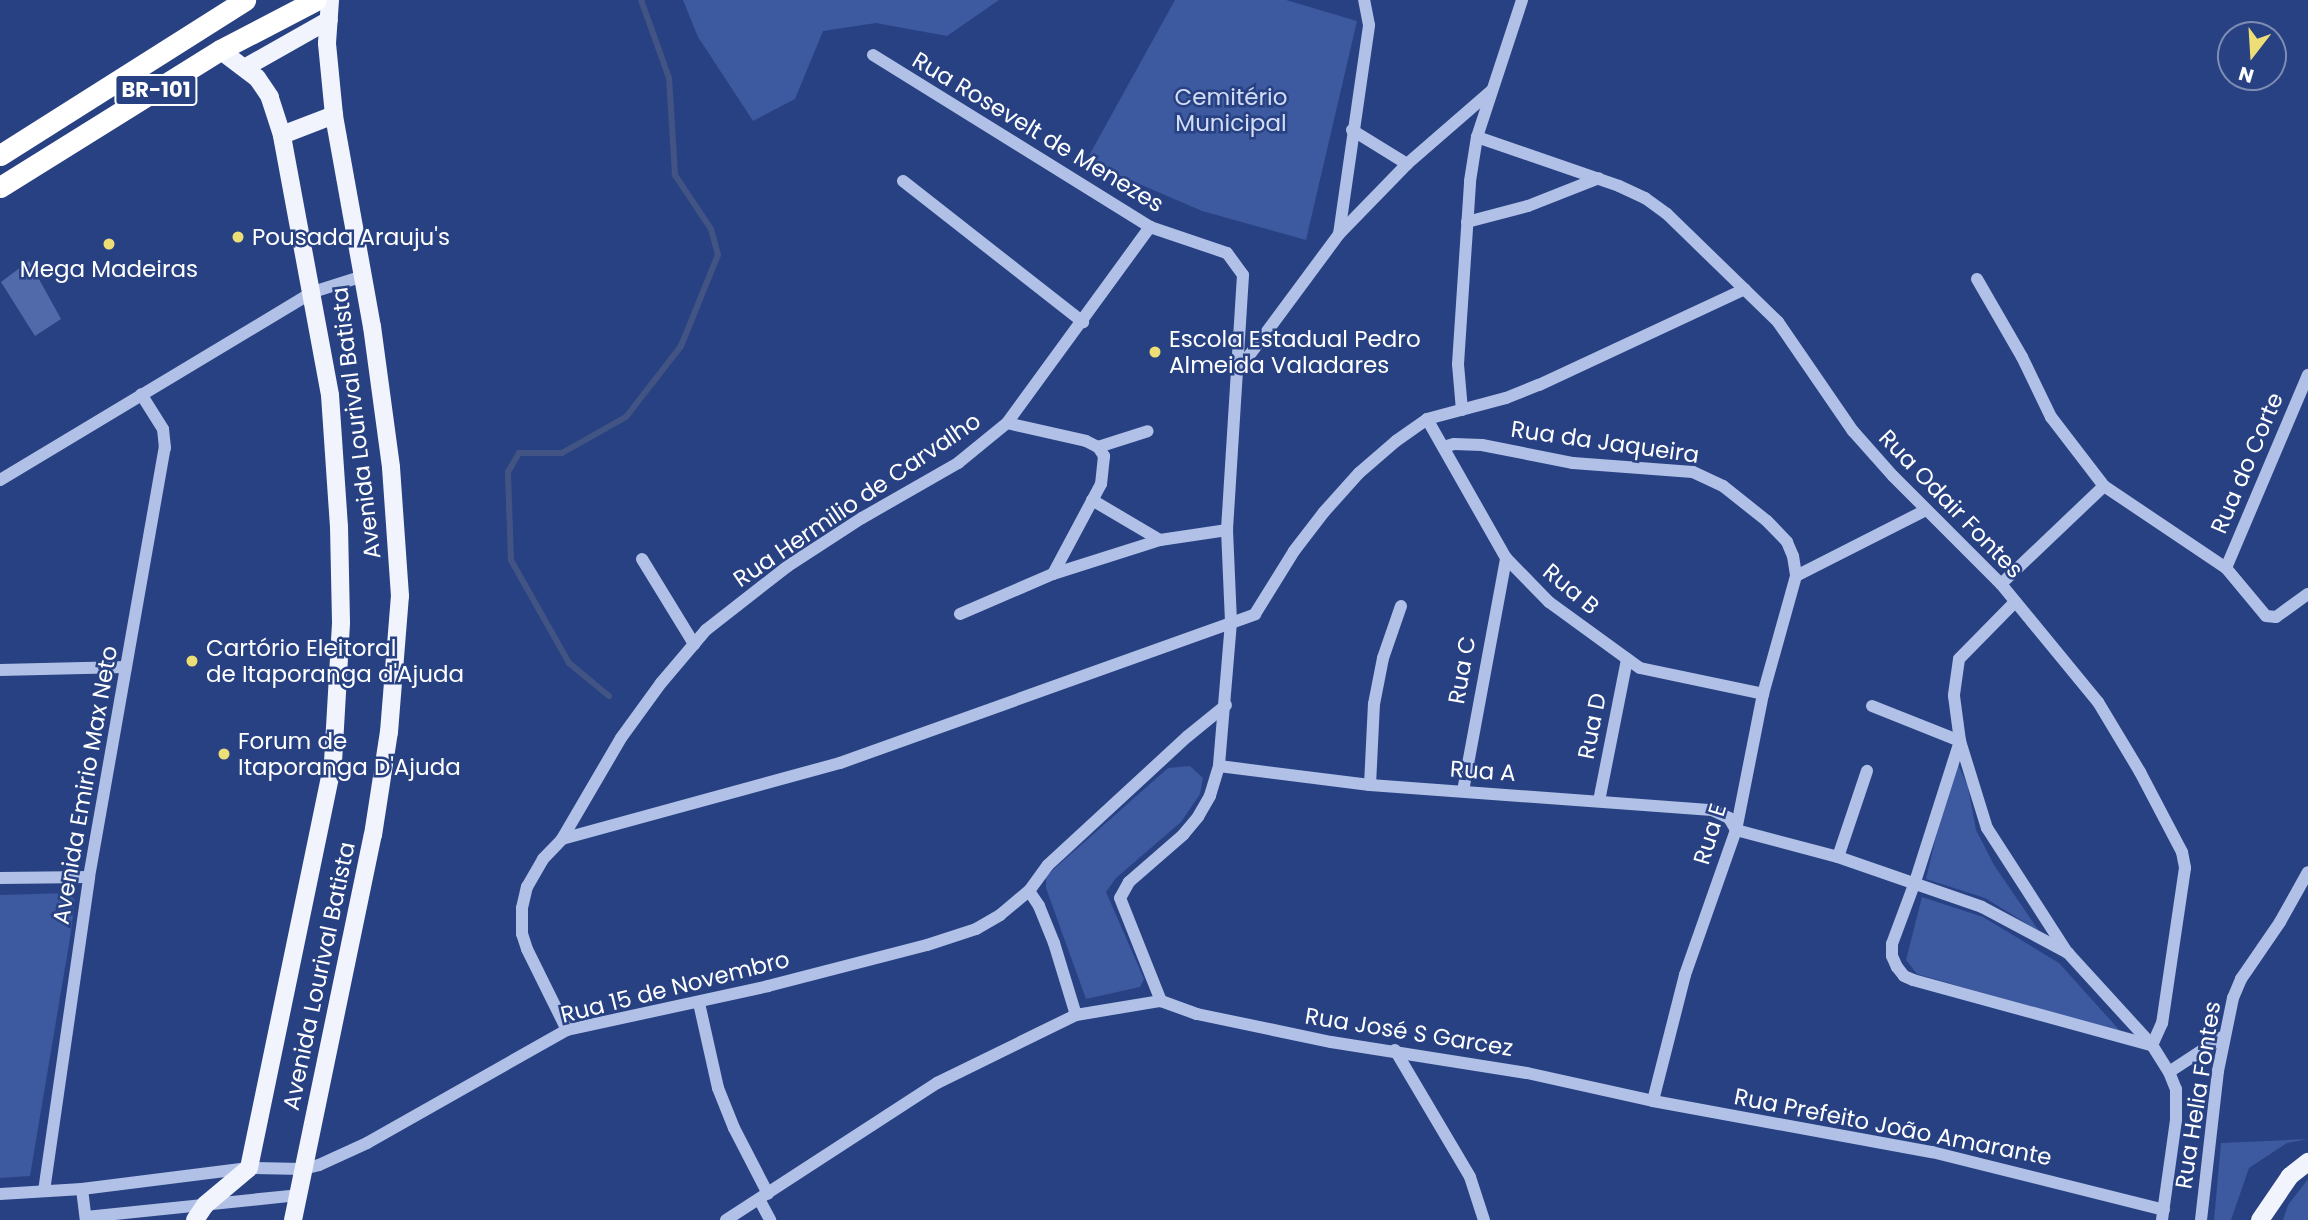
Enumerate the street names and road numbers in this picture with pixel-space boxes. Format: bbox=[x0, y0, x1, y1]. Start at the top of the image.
street label: Rua Rosevelt de Menezes bbox=[907, 46, 1169, 218]
road number: BR-101 bbox=[114, 72, 198, 108]
street label: Avenida Lourival Batista bbox=[326, 285, 386, 561]
street label: Rua do Corte bbox=[2205, 388, 2289, 538]
street label: Rua Hermilio de Carvalho bbox=[728, 407, 986, 593]
street label: Rua da Jaqueira bbox=[1509, 415, 1701, 469]
street label: Rua Odair Fontes bbox=[1873, 424, 2029, 584]
street label: Rua B bbox=[1537, 558, 1605, 620]
street label: Rua C bbox=[1442, 634, 1482, 706]
street label: Avenida Emirio Max Neto bbox=[47, 643, 123, 927]
street label: Rua D bbox=[1572, 691, 1612, 761]
street label: Rua A bbox=[1449, 755, 1517, 787]
street label: Rua E bbox=[1688, 800, 1732, 868]
street label: Avenida Lourival Batista bbox=[277, 839, 361, 1113]
street label: Rua 15 de Novembro bbox=[558, 945, 792, 1029]
street label: Rua Helia Fontes bbox=[2170, 999, 2226, 1191]
street label: Rua José S Garcez bbox=[1303, 1002, 1515, 1062]
street label: Rua Prefeito João Amarante bbox=[1732, 1083, 2054, 1171]

